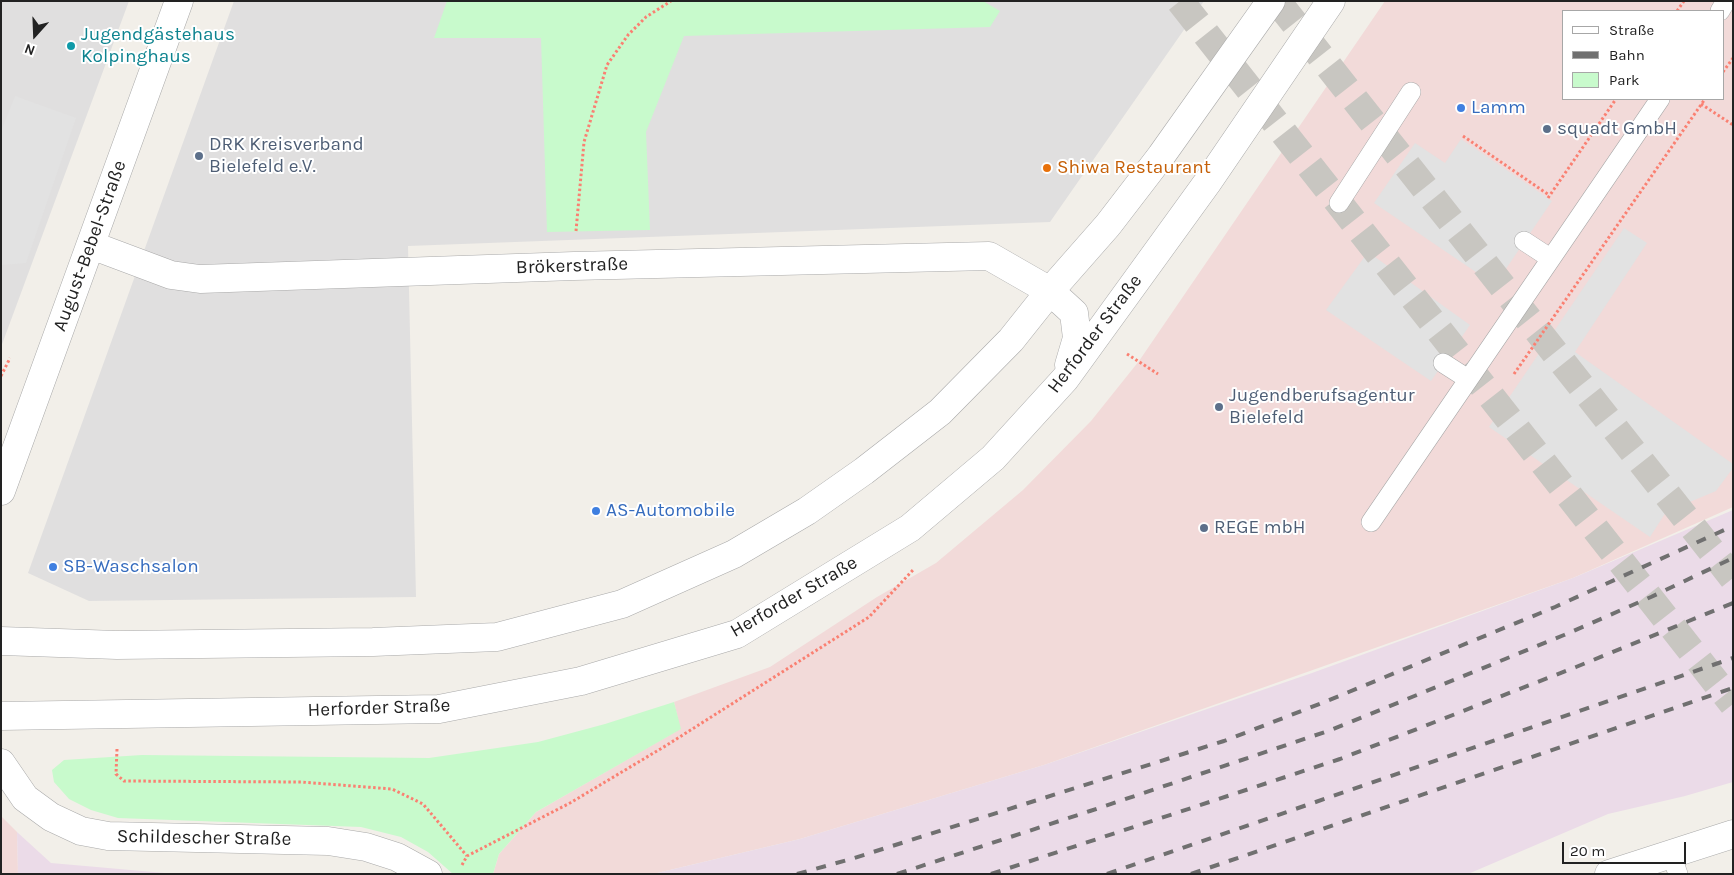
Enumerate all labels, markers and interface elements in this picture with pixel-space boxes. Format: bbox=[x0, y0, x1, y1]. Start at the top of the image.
north arrow bbox=[10, 10, 60, 60]
legend bbox=[1562, 10, 1724, 100]
text: Straße bbox=[1609, 21, 1654, 39]
place label: Jugendgästehaus Kolpinghaus bbox=[81, 24, 235, 68]
text: N bbox=[22, 40, 37, 59]
marker: Jugendgästehaus Kolpinghaus bbox=[65, 40, 77, 52]
text: Bahn bbox=[1609, 46, 1645, 64]
text: Park bbox=[1609, 71, 1639, 89]
place label: Lamm bbox=[1471, 97, 1526, 119]
marker: Lamm bbox=[1455, 102, 1467, 114]
place label: squadt GmbH bbox=[1557, 118, 1677, 140]
marker: squadt GmbH bbox=[1541, 123, 1553, 135]
place label: DRK Kreisverband Bielefeld e.V. bbox=[209, 134, 364, 178]
marker: DRK Kreisverband Bielefeld e.V. bbox=[193, 150, 205, 162]
street label: August-Bebel-Straße bbox=[48, 157, 132, 335]
place label: Shiwa Restaurant bbox=[1057, 157, 1211, 179]
marker: Shiwa Restaurant bbox=[1041, 162, 1053, 174]
street label: Brökerstraße bbox=[516, 253, 628, 279]
street label: Herforder Straße bbox=[1043, 270, 1147, 398]
place label: Jugendberufsagentur Bielefeld bbox=[1229, 385, 1415, 429]
marker: Jugendberufsagentur Bielefeld bbox=[1213, 401, 1225, 413]
place label: AS-Automobile bbox=[606, 500, 735, 522]
marker: AS-Automobile bbox=[590, 505, 602, 517]
place label: REGE mbH bbox=[1214, 517, 1305, 539]
marker: REGE mbH bbox=[1198, 522, 1210, 534]
street label: Herforder Straße bbox=[726, 551, 862, 643]
place label: SB-Waschsalon bbox=[63, 556, 199, 578]
marker: SB-Waschsalon bbox=[47, 561, 59, 573]
street label: Herforder Straße bbox=[307, 694, 451, 722]
street label: Schildescher Straße bbox=[117, 825, 291, 851]
scale bar bbox=[1564, 832, 1688, 864]
text: 20 m bbox=[1570, 842, 1605, 860]

